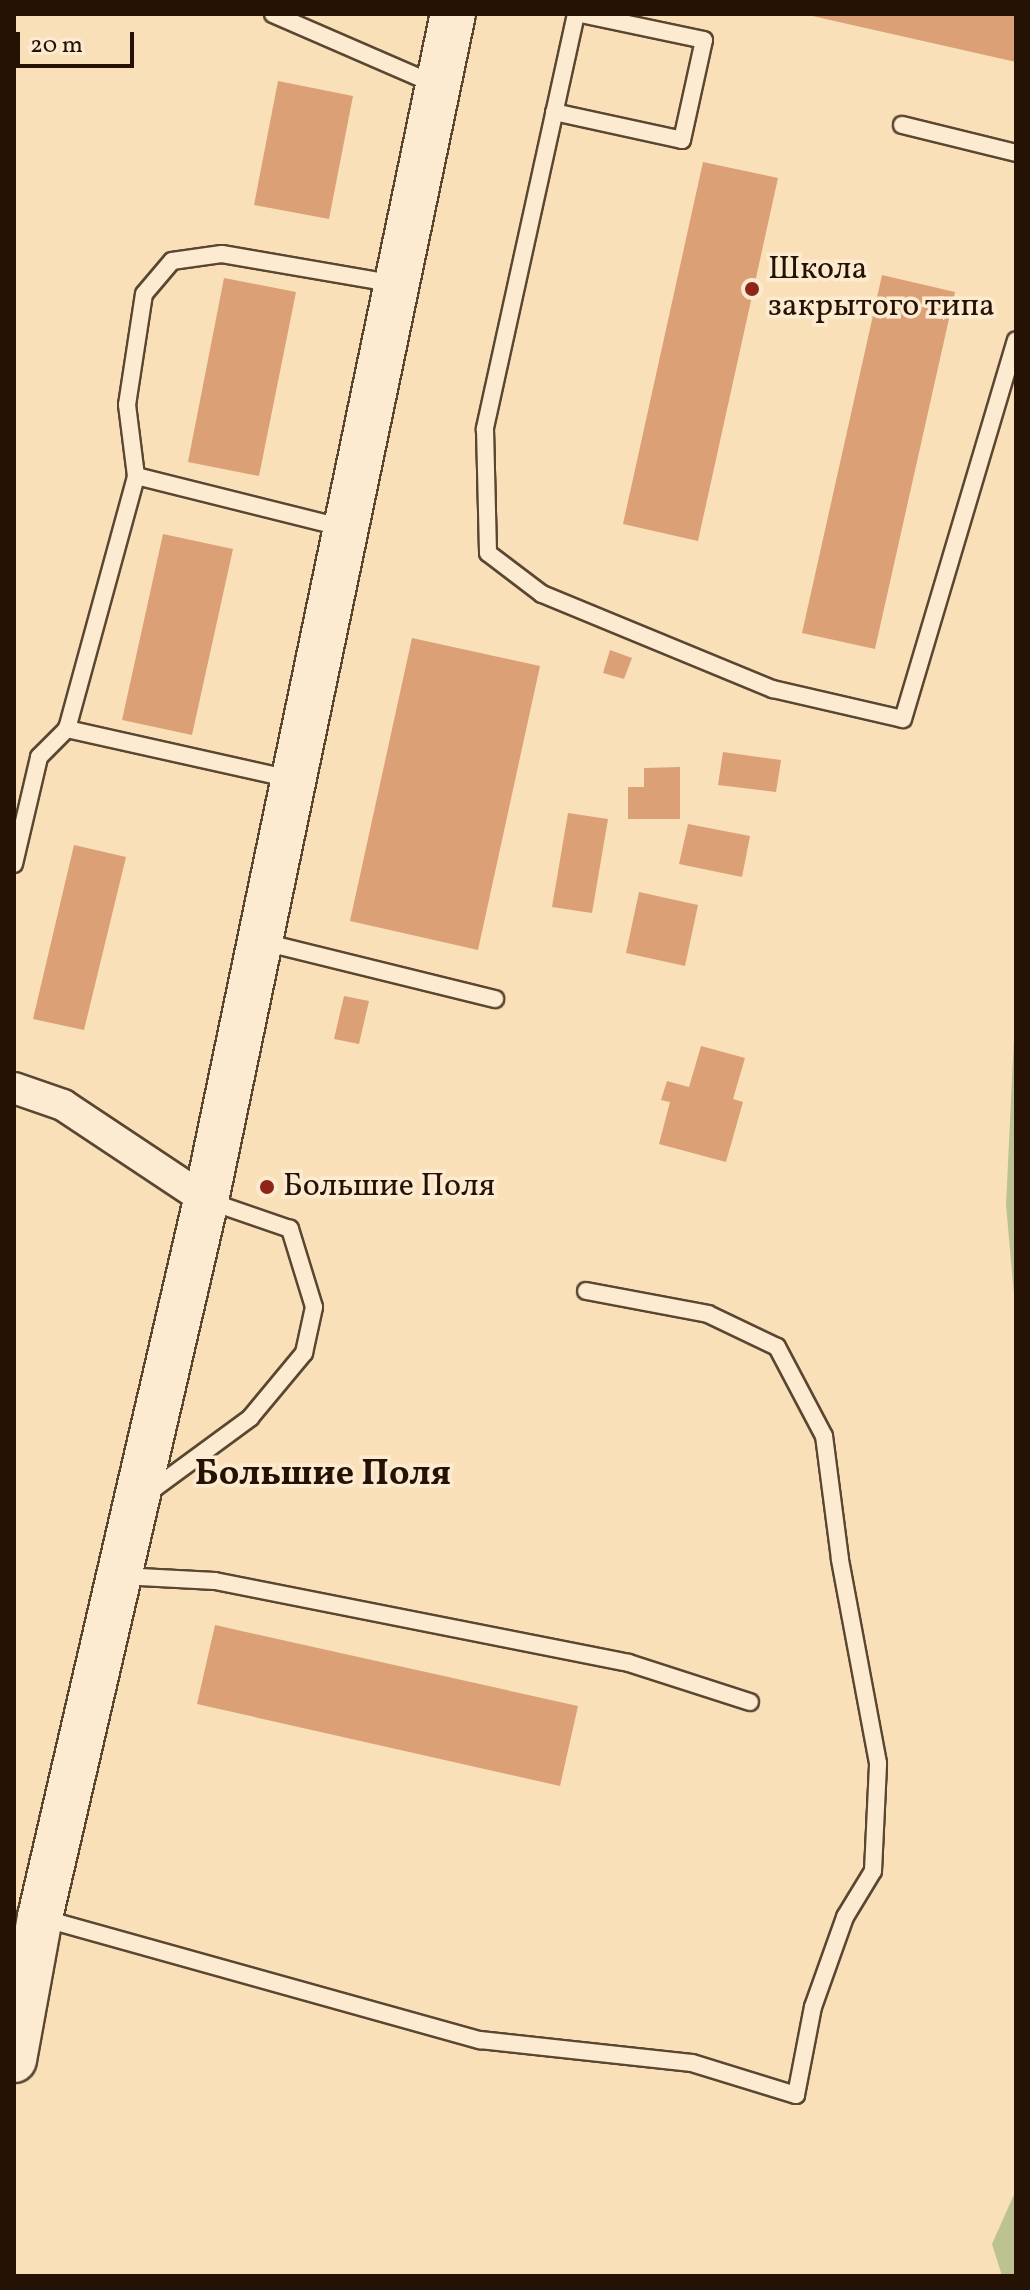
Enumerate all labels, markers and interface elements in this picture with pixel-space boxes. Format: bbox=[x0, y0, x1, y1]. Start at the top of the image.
scale bar bbox=[20, 16, 138, 66]
text: 20 m bbox=[30, 29, 83, 63]
place label: Школа закрытого типа bbox=[768, 252, 996, 327]
marker: Школа закрытого типа bbox=[743, 280, 761, 298]
place label: Большие Поля bbox=[283, 1168, 495, 1206]
marker: Большие Поля bbox=[258, 1178, 276, 1196]
district label: Большие Поля bbox=[195, 1454, 451, 1498]

